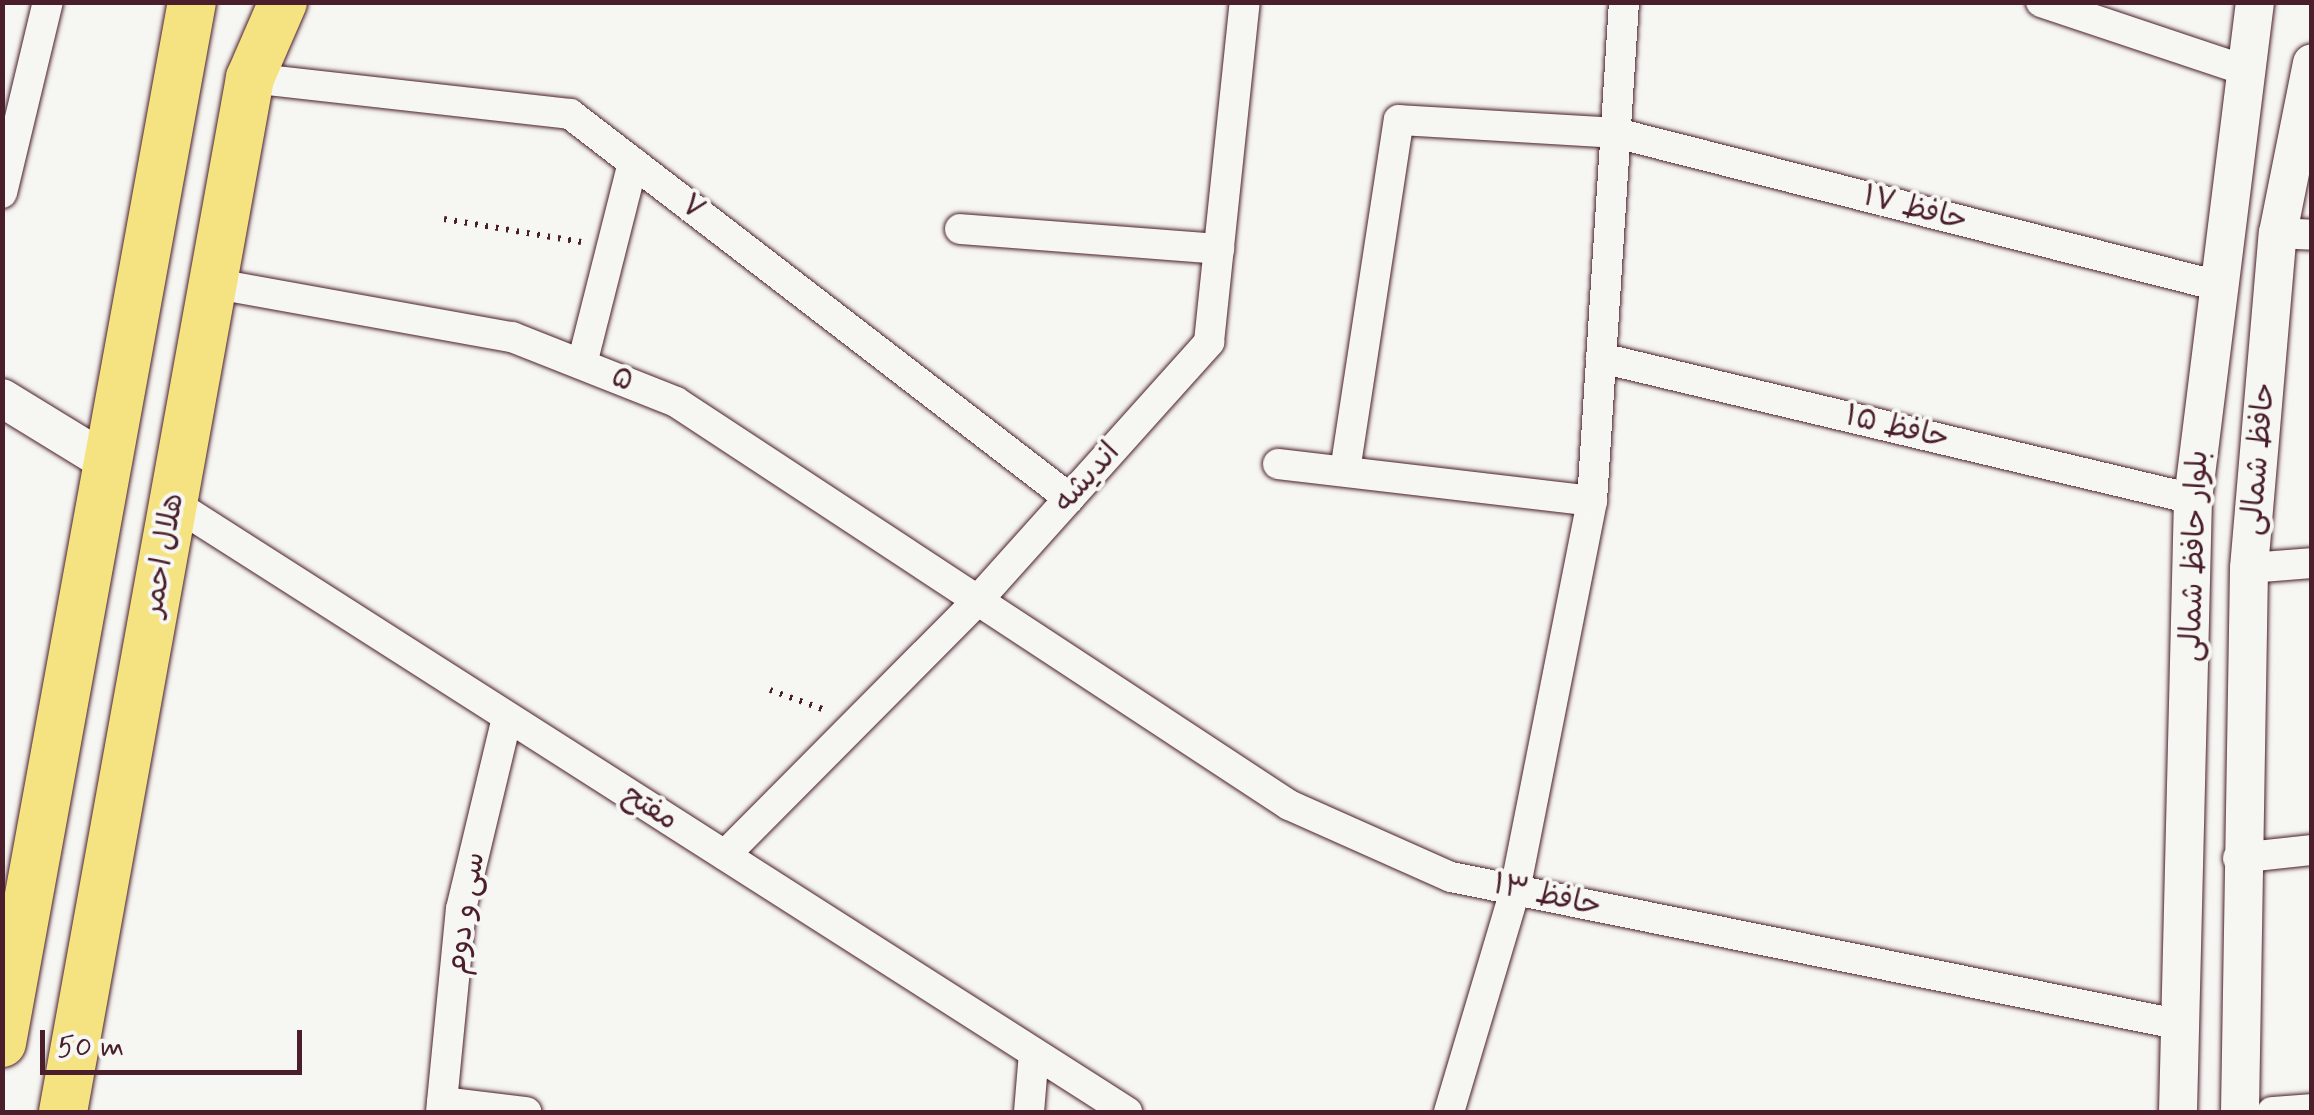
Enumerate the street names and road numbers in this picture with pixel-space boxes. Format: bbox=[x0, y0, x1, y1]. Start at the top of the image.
street label: حافظ ۱۷ bbox=[1859, 179, 1971, 239]
street label: ۷ bbox=[673, 187, 711, 229]
street label: ۵ bbox=[606, 359, 638, 401]
street label: حافظ شمالی bbox=[2234, 381, 2284, 537]
street label: حافظ ۱۵ bbox=[1841, 399, 1953, 457]
street label: اندیشه bbox=[1046, 435, 1128, 521]
street label: بلوار حافظ شمالی bbox=[2173, 449, 2217, 663]
street label: هلال احمر bbox=[135, 490, 193, 620]
street label: مفتح bbox=[616, 777, 684, 839]
street label: سی و دوم bbox=[439, 850, 493, 976]
street label: حافظ ۱۳ bbox=[1490, 867, 1604, 925]

